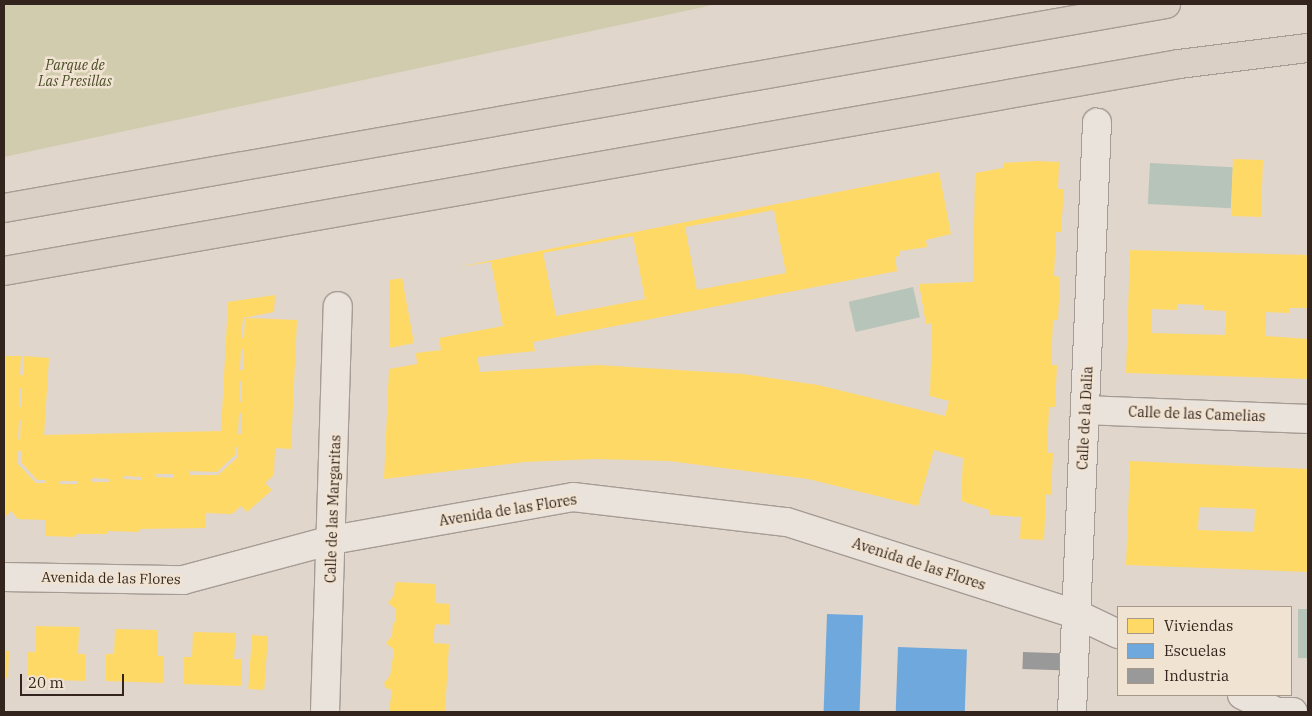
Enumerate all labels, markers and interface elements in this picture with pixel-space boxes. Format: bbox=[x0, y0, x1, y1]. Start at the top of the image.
park label: Parque de Las Presillas bbox=[38, 57, 112, 90]
street label: Calle de la Dalia bbox=[1074, 366, 1096, 470]
street label: Calle de las Camelias bbox=[1128, 403, 1266, 425]
street label: Calle de las Margaritas bbox=[322, 435, 344, 583]
street label: Avenida de las Flores bbox=[438, 491, 578, 529]
street label: Avenida de las Flores bbox=[850, 534, 988, 594]
street label: Avenida de las Flores bbox=[41, 568, 181, 588]
legend bbox=[1117, 606, 1292, 696]
text: Viviendas bbox=[1164, 616, 1233, 635]
text: Escuelas bbox=[1164, 641, 1226, 660]
scale bar bbox=[22, 664, 126, 696]
text: Industria bbox=[1164, 666, 1229, 685]
text: 20 m bbox=[28, 673, 64, 692]

